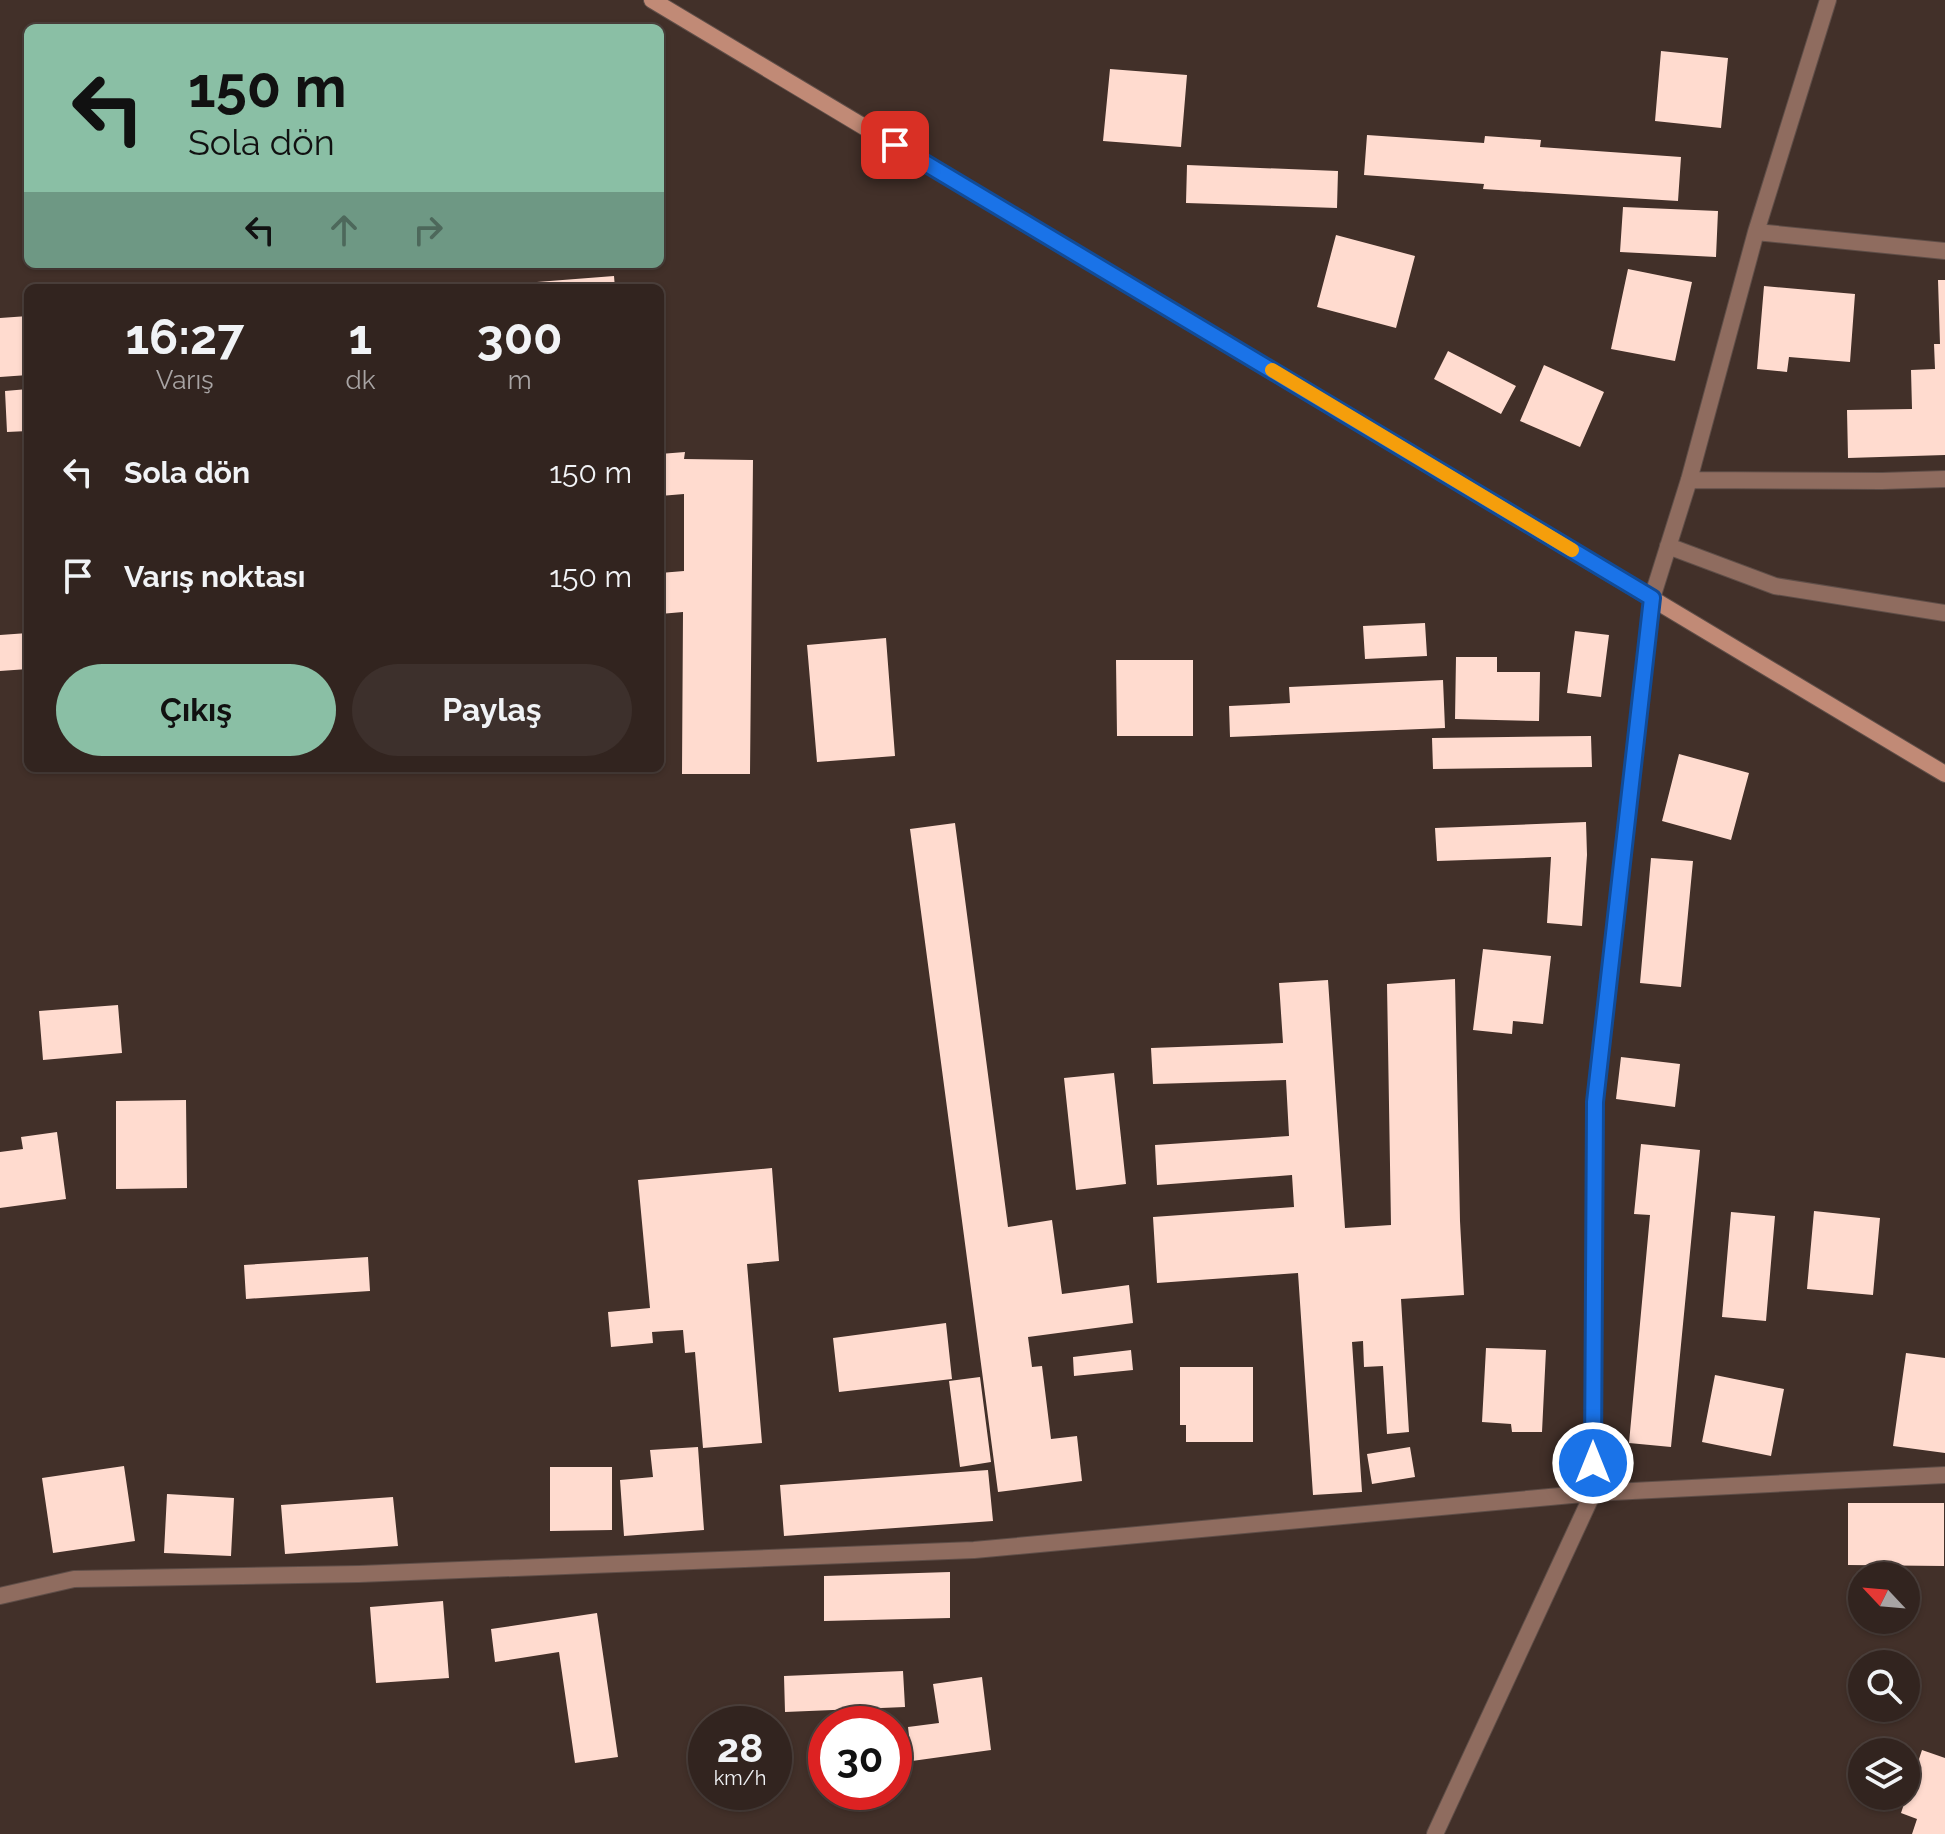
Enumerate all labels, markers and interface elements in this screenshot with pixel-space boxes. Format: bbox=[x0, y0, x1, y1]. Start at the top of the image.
text: 150 m bbox=[188, 54, 347, 120]
icon: left bbox=[56, 56, 160, 160]
pin bbox=[861, 111, 929, 179]
text: Sola dön bbox=[188, 121, 335, 163]
icon: arrive bbox=[873, 123, 917, 167]
icon: left bbox=[238, 208, 282, 252]
icon: ahead bbox=[322, 208, 366, 252]
icon: right bbox=[406, 208, 450, 252]
text: 16:27 bbox=[125, 309, 244, 365]
text: 1 bbox=[349, 309, 372, 365]
text: 300 bbox=[477, 309, 563, 365]
text: Varış bbox=[156, 365, 214, 395]
text: dk bbox=[346, 365, 375, 395]
text: m bbox=[508, 365, 532, 395]
icon: left bbox=[56, 450, 100, 494]
text: Sola dön bbox=[124, 455, 250, 490]
text: 150 m bbox=[549, 455, 632, 490]
icon: arrive bbox=[56, 554, 100, 598]
text: Varış noktası bbox=[124, 559, 305, 594]
text: 150 m bbox=[549, 559, 632, 594]
button: Çıkış bbox=[56, 664, 336, 756]
button: Paylaş bbox=[352, 664, 632, 756]
position arrow bbox=[1551, 1421, 1635, 1505]
north arrow bbox=[1848, 1562, 1920, 1634]
map controls bbox=[1848, 1562, 1920, 1810]
button: search bbox=[1848, 1650, 1920, 1722]
speed limit sign: 30 bbox=[808, 1706, 912, 1810]
text: 28 bbox=[717, 1724, 763, 1771]
button: layers bbox=[1848, 1738, 1920, 1810]
text: km/h bbox=[714, 1766, 766, 1790]

